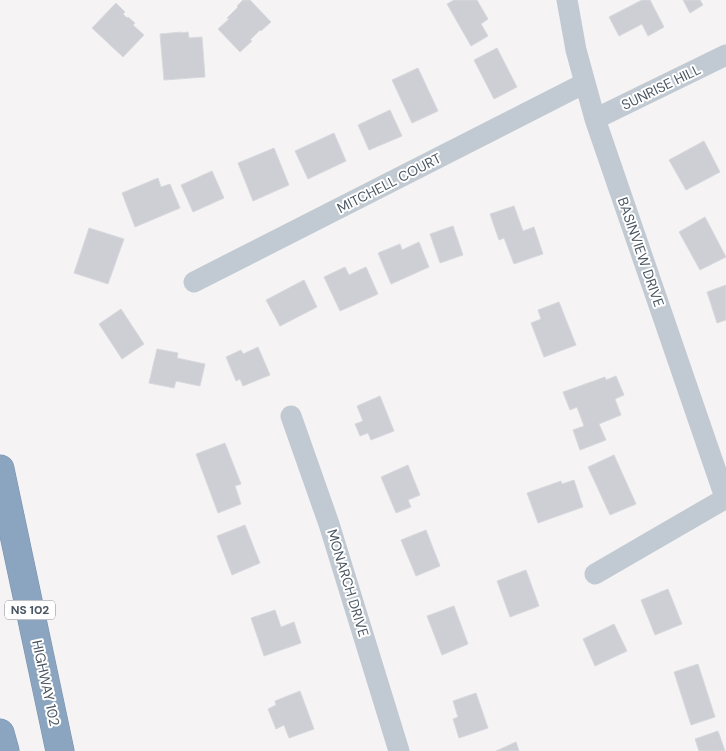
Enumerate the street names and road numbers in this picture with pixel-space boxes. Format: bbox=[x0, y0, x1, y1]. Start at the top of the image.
street label: SUNRISE HILL bbox=[618, 60, 704, 114]
street label: MITCHELL COURT bbox=[334, 149, 444, 217]
street label: BASINVIEW DRIVE bbox=[614, 195, 668, 309]
street label: MONARCH DRIVE bbox=[323, 527, 373, 639]
road number: NS 102 bbox=[5, 600, 55, 620]
street label: HIGHWAY 102 bbox=[28, 638, 64, 728]

